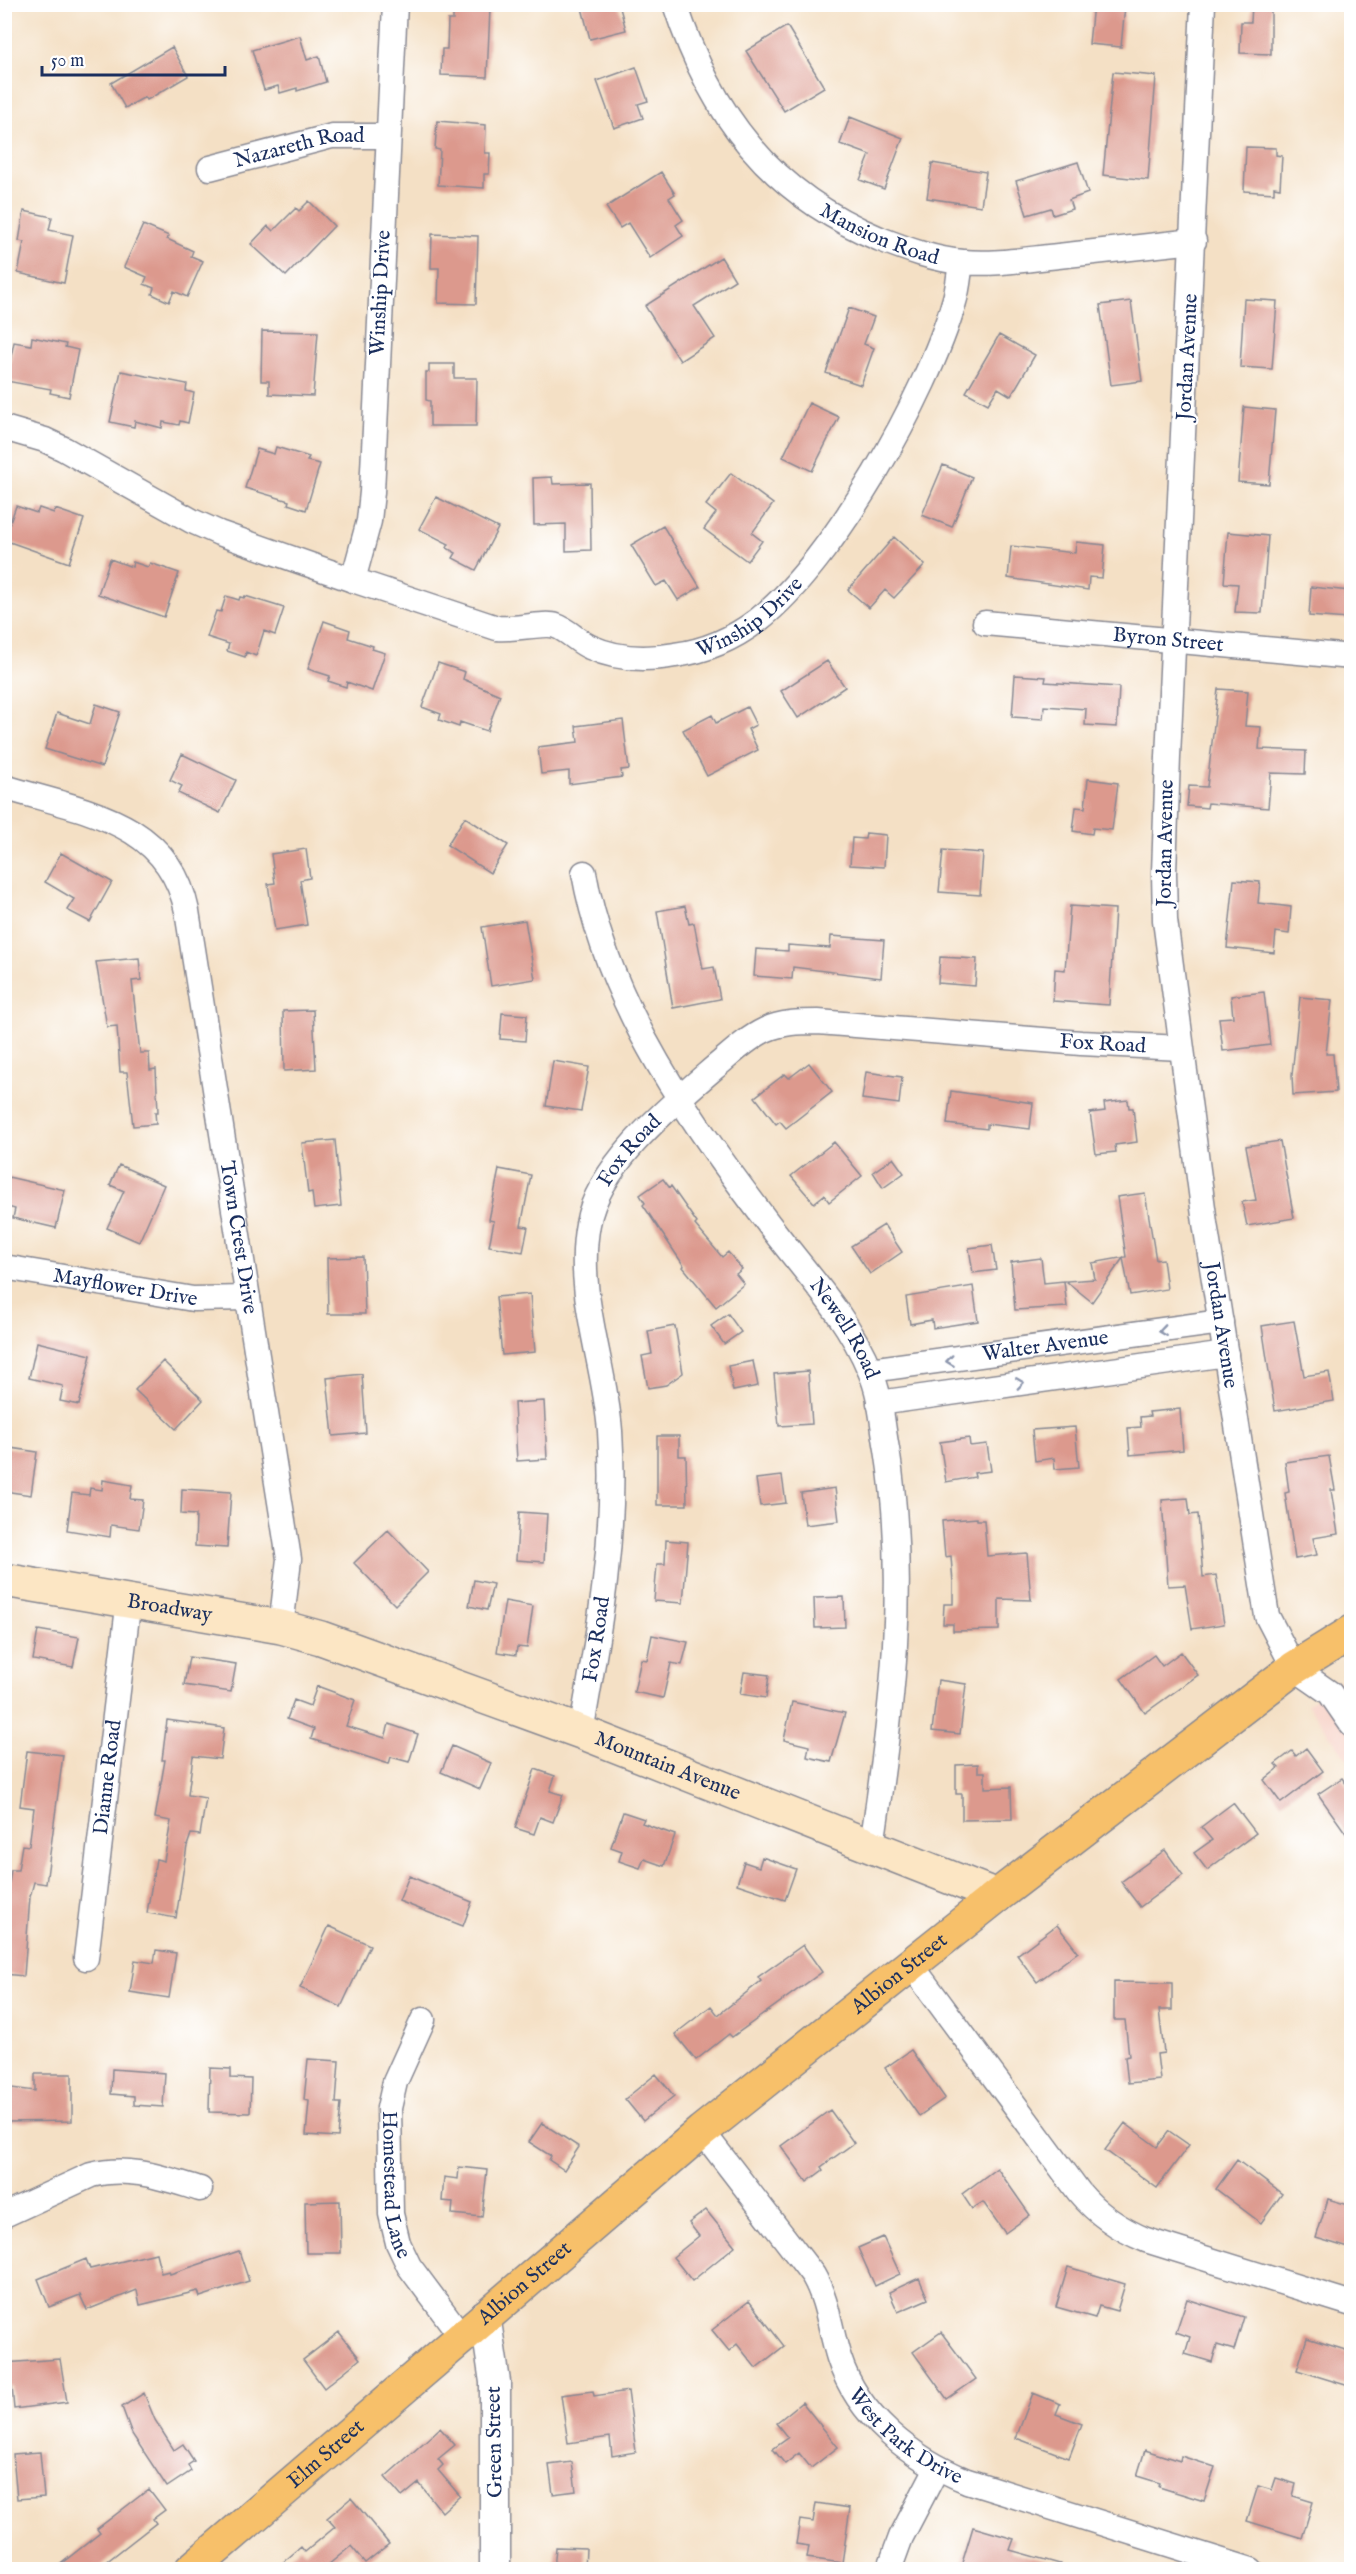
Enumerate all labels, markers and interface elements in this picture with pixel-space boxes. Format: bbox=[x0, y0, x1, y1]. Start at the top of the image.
scale bar bbox=[42, 39, 225, 77]
text: 50 m bbox=[51, 50, 84, 73]
street label: Nazareth Road bbox=[231, 122, 365, 175]
street label: Mansion Road bbox=[815, 197, 943, 272]
street label: Winship Drive bbox=[364, 229, 398, 357]
street label: Jordan Avenue bbox=[1171, 292, 1205, 423]
street label: Winship Drive bbox=[693, 571, 809, 664]
street label: Byron Street bbox=[1112, 621, 1225, 659]
street label: Jordan Avenue bbox=[1151, 779, 1181, 909]
street label: Fox Road bbox=[1059, 1028, 1147, 1060]
street label: Fox Road bbox=[591, 1108, 668, 1192]
street label: Town Crest Drive bbox=[213, 1159, 264, 1316]
street label: Jordan Avenue bbox=[1198, 1258, 1244, 1391]
street label: Mayflower Drive bbox=[51, 1262, 200, 1313]
street label: Newell Road bbox=[803, 1272, 886, 1384]
street label: Walter Avenue bbox=[981, 1324, 1110, 1368]
one-way arrow bbox=[1159, 1324, 1168, 1336]
one-way arrow bbox=[945, 1354, 954, 1367]
one-way arrow bbox=[1016, 1377, 1025, 1389]
street label: Broadway bbox=[125, 1588, 215, 1629]
street label: Fox Road bbox=[577, 1594, 617, 1684]
street label: Dianne Road bbox=[87, 1717, 128, 1836]
street label: Mountain Avenue bbox=[591, 1725, 745, 1807]
street label: Albion Street bbox=[845, 1927, 953, 2021]
street label: Homestead Lane bbox=[376, 2111, 417, 2263]
street label: Albion Street bbox=[471, 2235, 578, 2332]
street label: West Park Drive bbox=[842, 2383, 967, 2491]
street label: Green Street bbox=[481, 2386, 509, 2498]
street label: Elm Street bbox=[282, 2413, 370, 2495]

